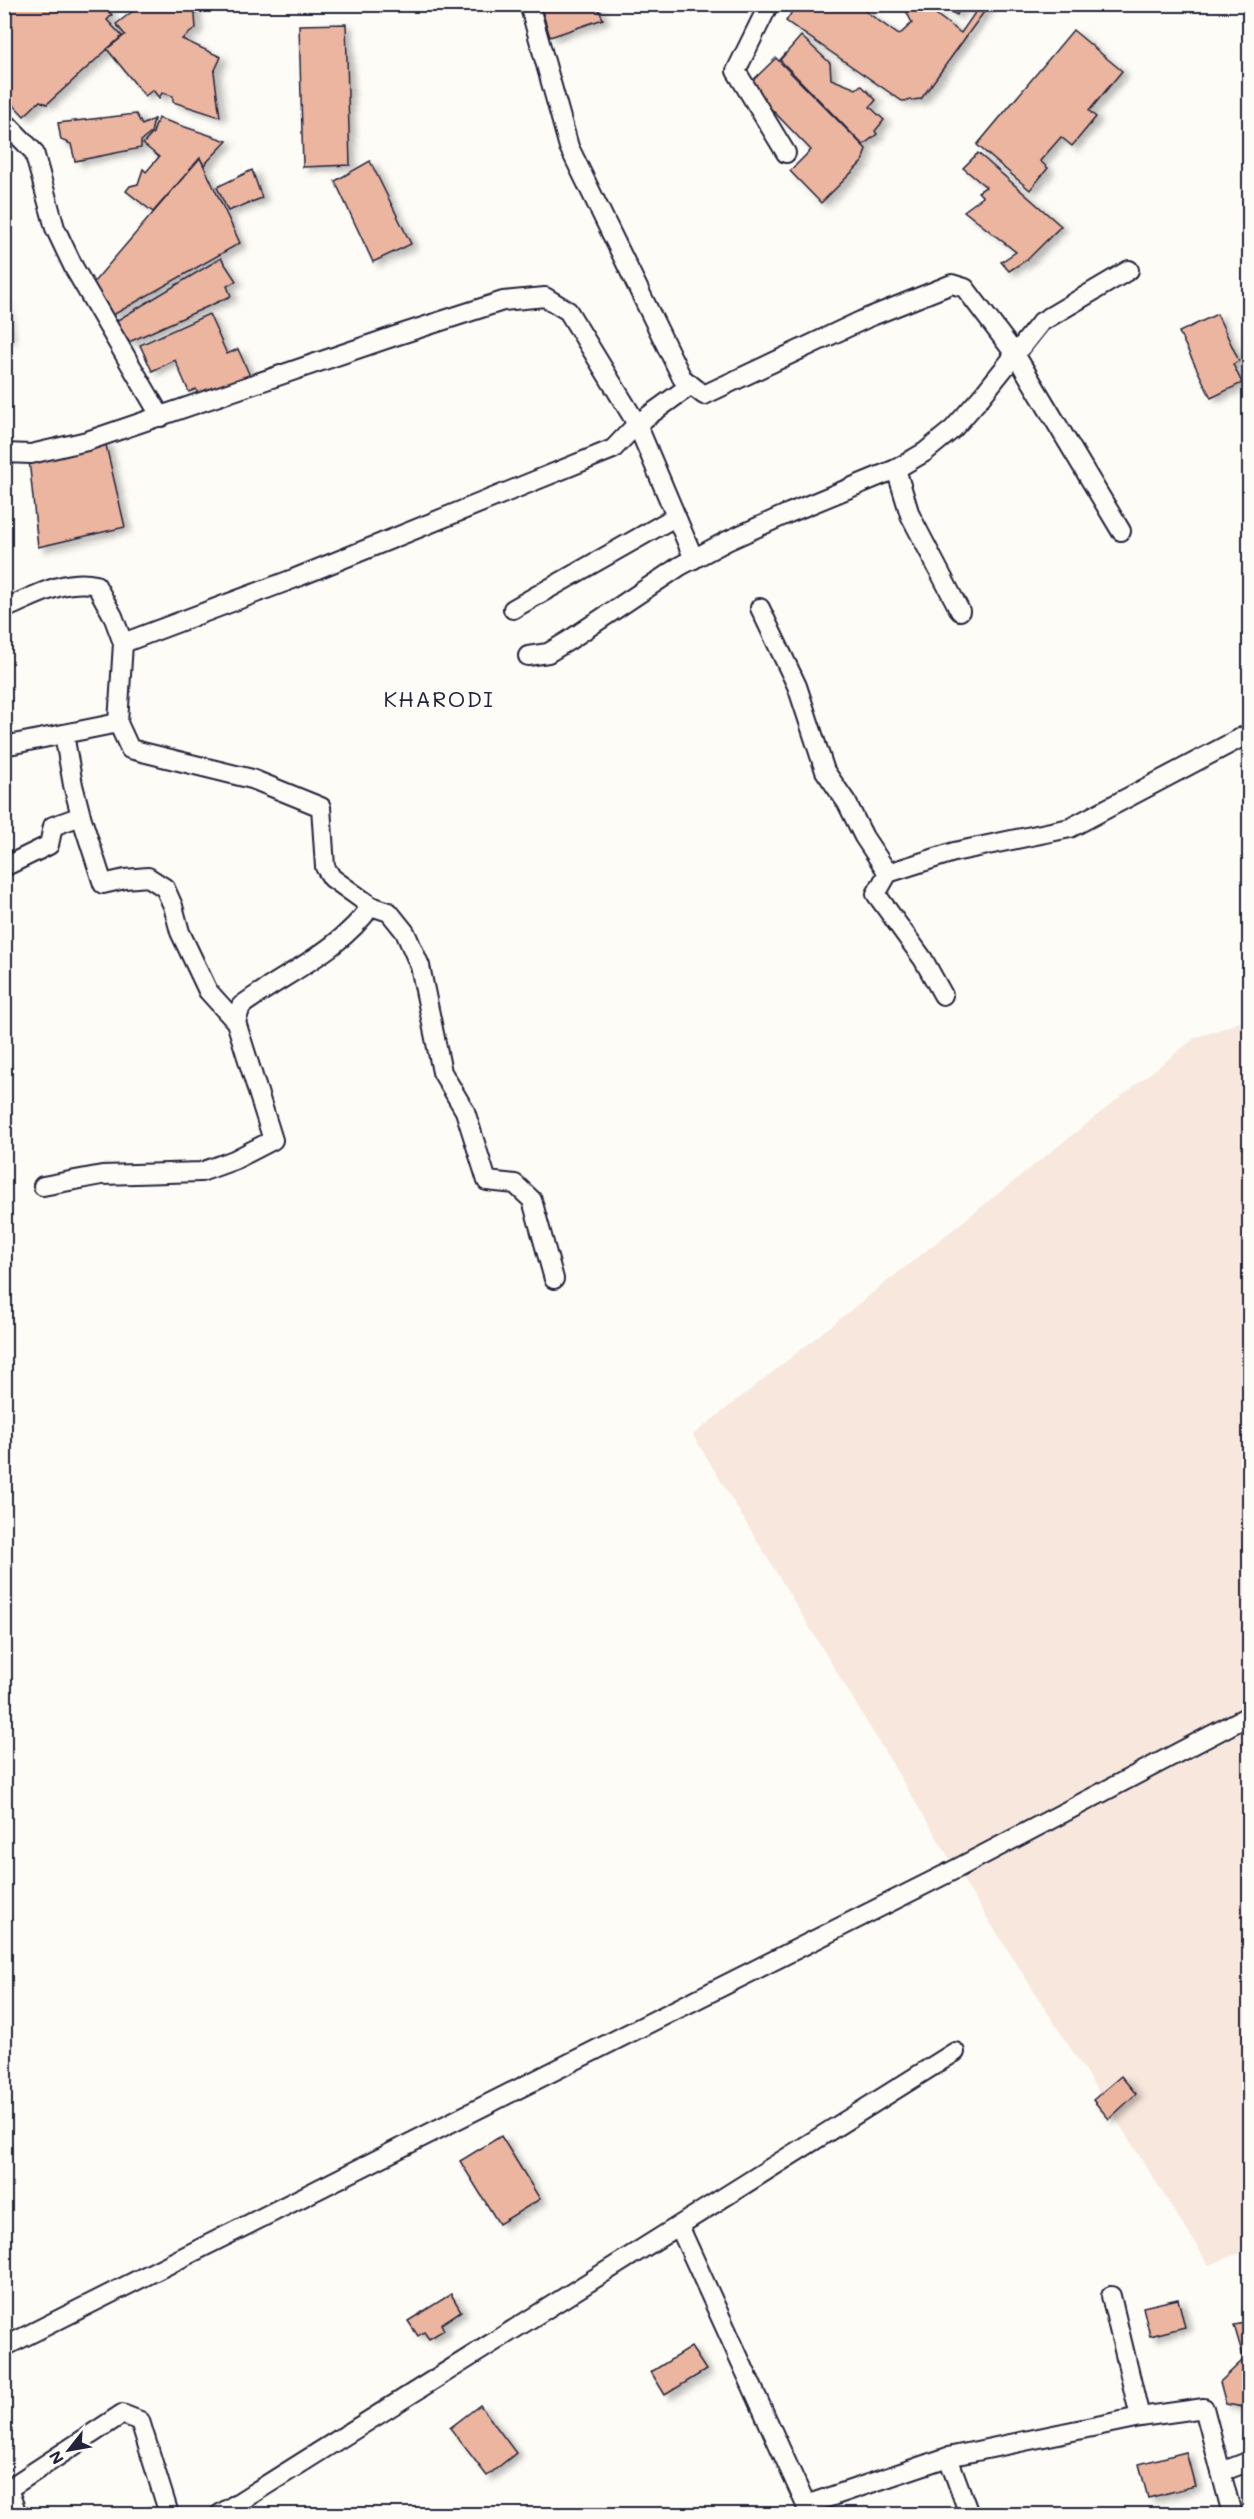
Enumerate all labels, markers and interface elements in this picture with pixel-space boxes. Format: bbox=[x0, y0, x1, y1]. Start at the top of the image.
district label: KHARODI bbox=[383, 684, 495, 713]
north arrow bbox=[39, 2420, 99, 2480]
text: N bbox=[44, 2447, 68, 2469]

